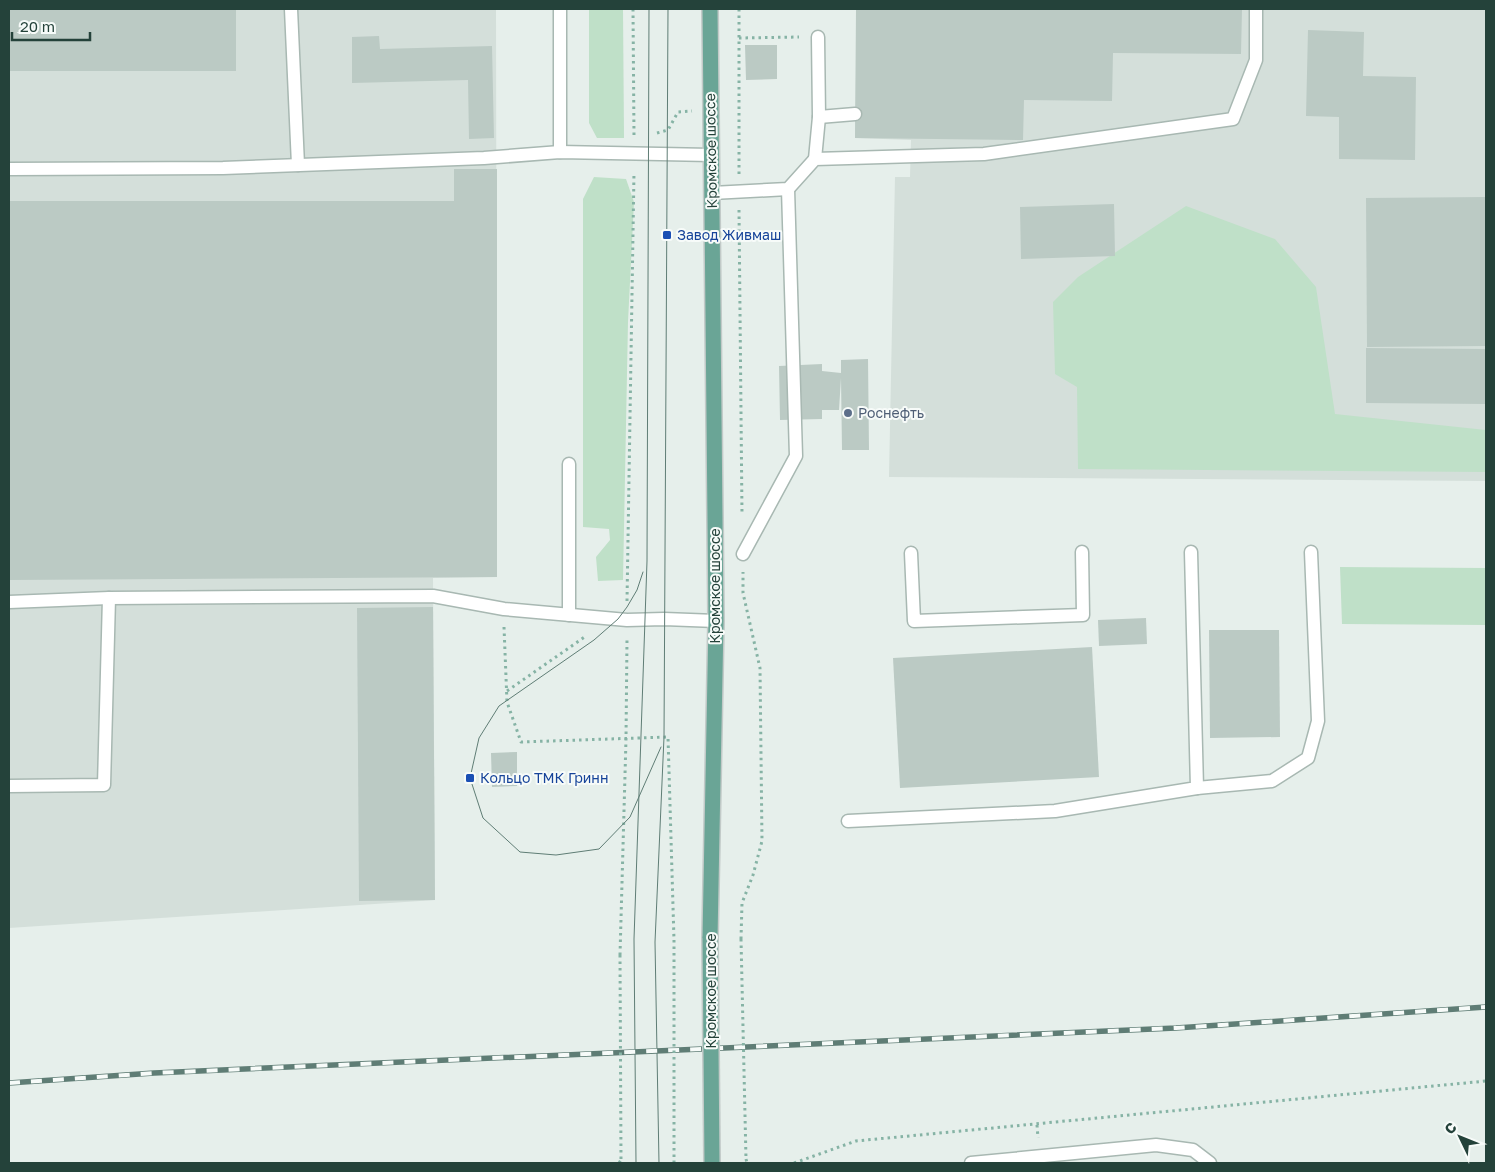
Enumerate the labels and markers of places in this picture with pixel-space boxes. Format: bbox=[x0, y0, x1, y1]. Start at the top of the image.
place label: Завод Живмаш bbox=[677, 226, 781, 243]
marker: Завод Живмаш bbox=[661, 229, 673, 241]
place label: Роснефть bbox=[858, 404, 924, 421]
marker: Роснефть bbox=[842, 407, 854, 419]
place label: Кольцо ТМК Гринн bbox=[480, 769, 608, 786]
marker: Кольцо ТМК Гринн bbox=[464, 772, 476, 784]

